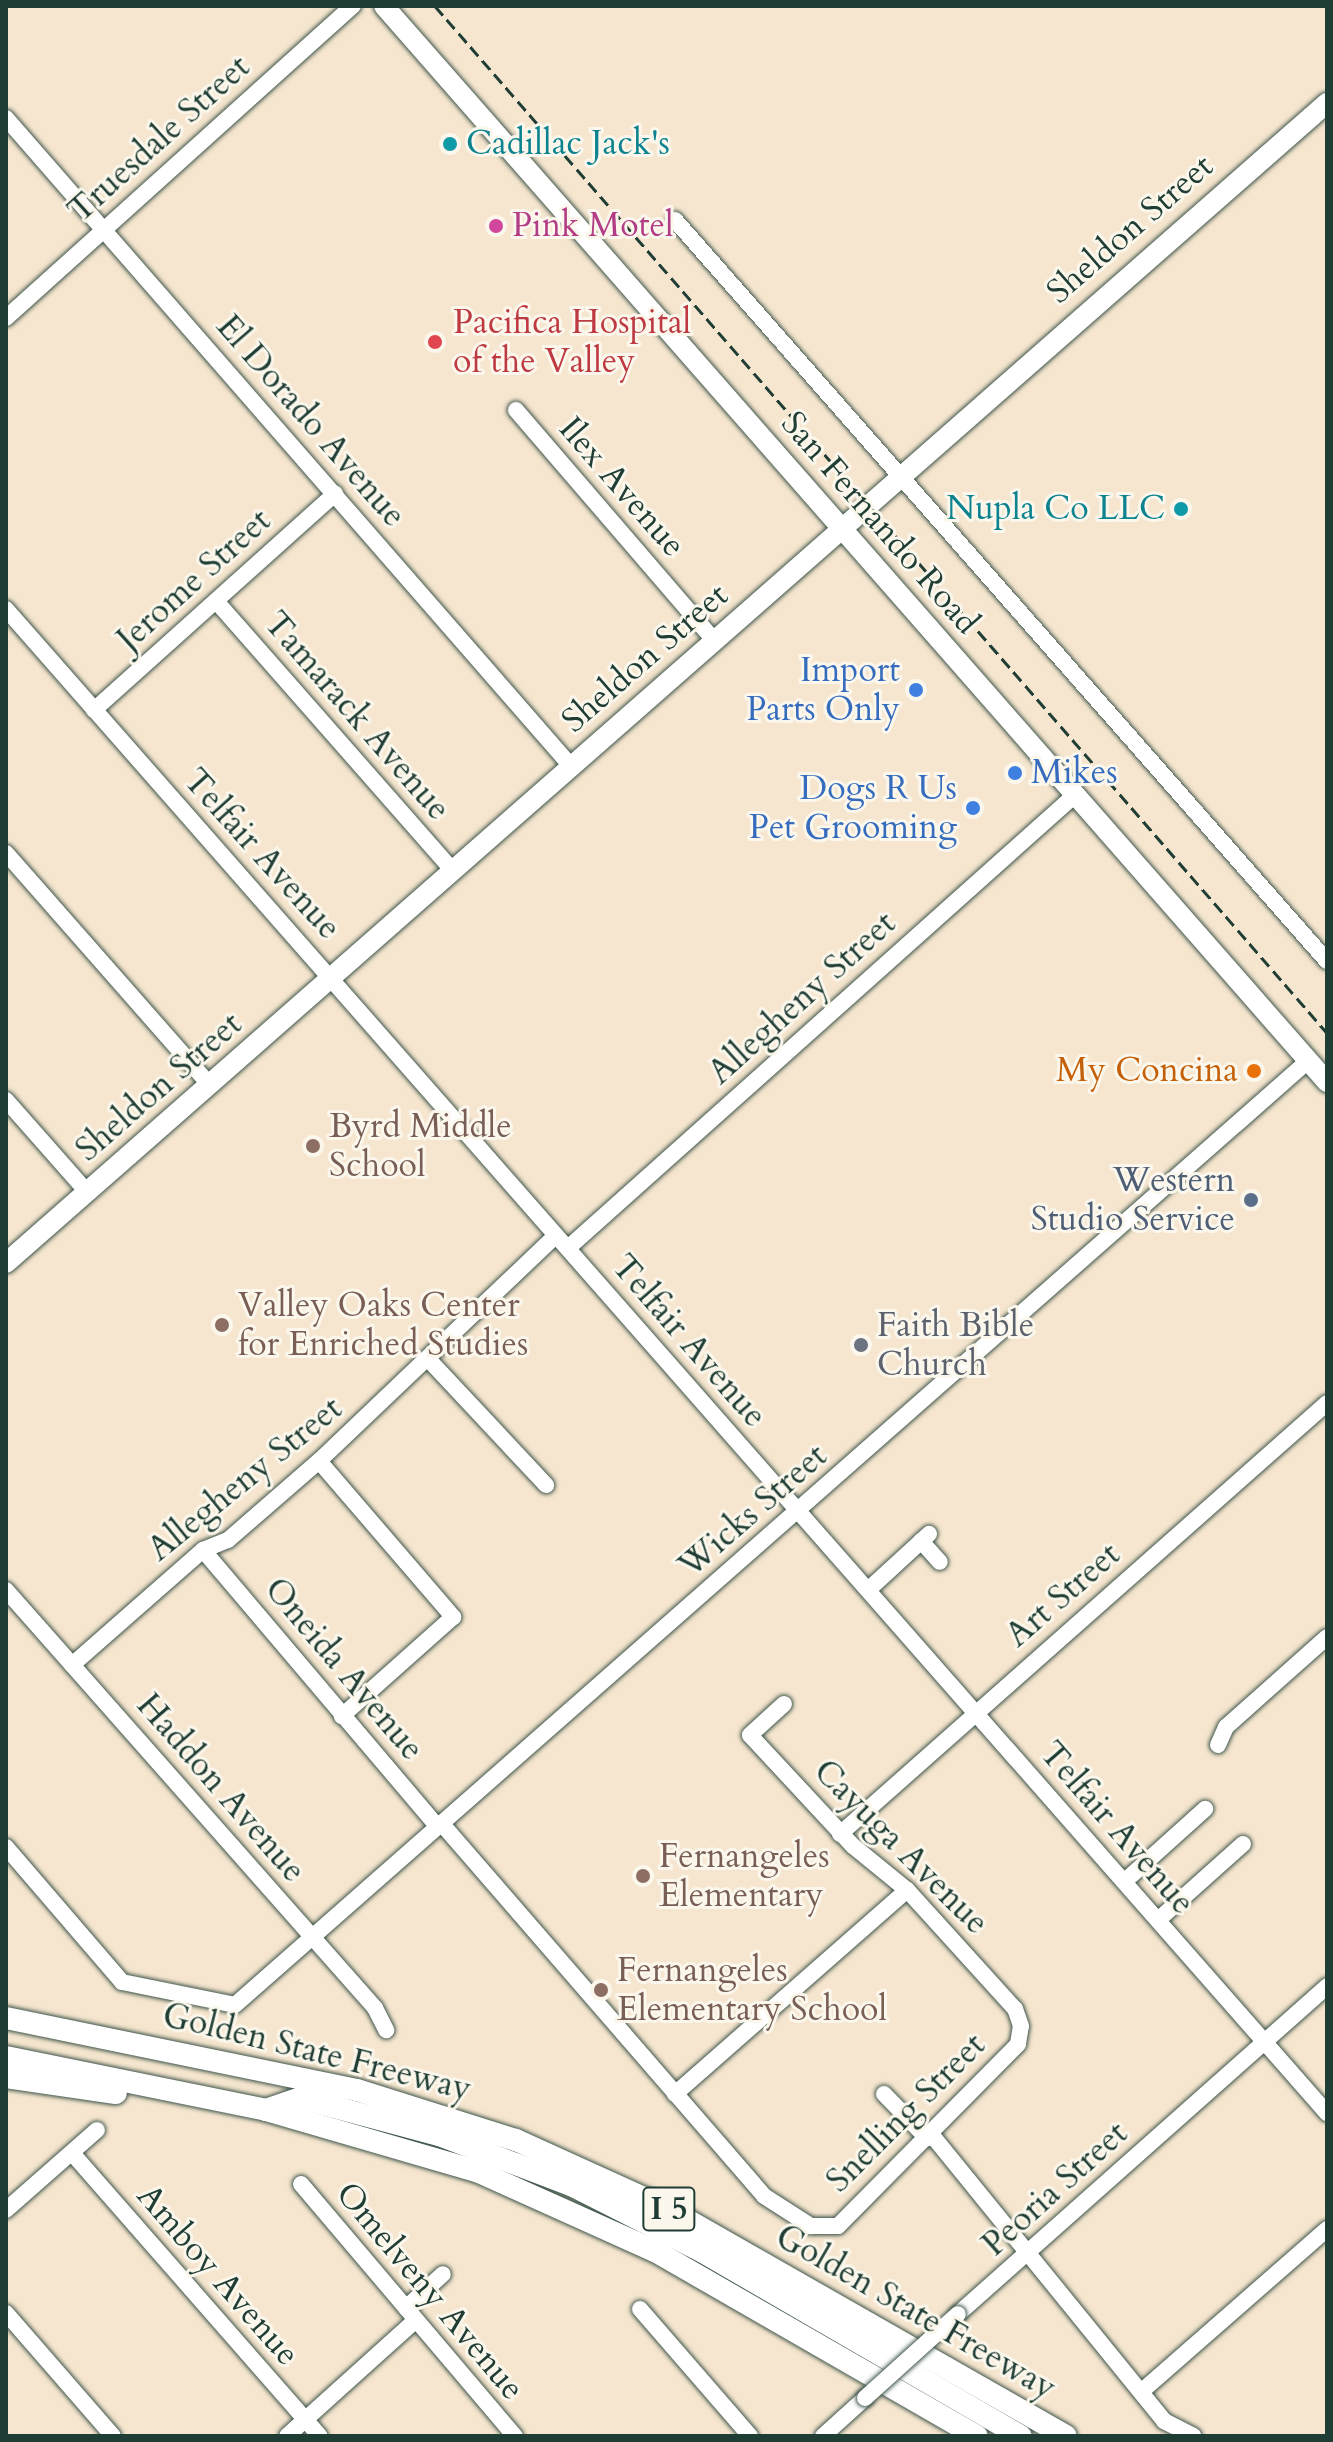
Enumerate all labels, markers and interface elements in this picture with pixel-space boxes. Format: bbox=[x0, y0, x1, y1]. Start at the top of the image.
street label: Truesdale Street bbox=[60, 47, 258, 231]
place label: Cadillac Jack's bbox=[466, 124, 670, 164]
marker: Cadillac Jack's bbox=[441, 135, 459, 153]
street label: Sheldon Street bbox=[1039, 146, 1221, 312]
place label: Pink Motel bbox=[512, 206, 674, 246]
marker: Pink Motel bbox=[487, 217, 505, 235]
place label: Pacifica Hospital of the Valley bbox=[453, 302, 691, 382]
street label: El Dorado Avenue bbox=[208, 307, 414, 535]
marker: Pacifica Hospital of the Valley bbox=[424, 331, 446, 353]
street label: San Fernando Road bbox=[772, 404, 988, 642]
street label: Ilex Avenue bbox=[550, 409, 694, 565]
place label: Nupla Co LLC bbox=[946, 489, 1165, 529]
street label: Jerome Street bbox=[109, 500, 279, 660]
marker: Nupla Co LLC bbox=[1172, 500, 1190, 518]
street label: Sheldon Street bbox=[554, 575, 736, 741]
street label: Tamarack Avenue bbox=[255, 603, 459, 829]
place label: Import Parts Only bbox=[746, 650, 900, 730]
marker: Import Parts Only bbox=[907, 681, 925, 699]
place label: Mikes bbox=[1031, 753, 1118, 793]
street label: Telfair Avenue bbox=[175, 760, 349, 948]
marker: Mikes bbox=[1006, 764, 1024, 782]
place label: Dogs R Us Pet Grooming bbox=[749, 768, 957, 848]
marker: Dogs R Us Pet Grooming bbox=[964, 799, 982, 817]
street label: Allegheny Street bbox=[700, 903, 904, 1093]
street label: Sheldon Street bbox=[68, 1004, 250, 1170]
place label: My Concina bbox=[1056, 1051, 1238, 1091]
marker: My Concina bbox=[1245, 1062, 1263, 1080]
place label: Byrd Middle School bbox=[329, 1106, 512, 1186]
marker: Byrd Middle School bbox=[304, 1137, 322, 1155]
place label: Western Studio Service bbox=[1031, 1160, 1235, 1240]
marker: Western Studio Service bbox=[1242, 1191, 1260, 1209]
street label: Telfair Avenue bbox=[603, 1246, 775, 1436]
place label: Valley Oaks Center for Enriched Studies bbox=[238, 1285, 528, 1364]
place label: Faith Bible Church bbox=[877, 1305, 1034, 1384]
marker: Valley Oaks Center for Enriched Studies bbox=[213, 1316, 231, 1334]
marker: Faith Bible Church bbox=[852, 1336, 870, 1354]
street label: Allegheny Street bbox=[140, 1388, 350, 1570]
street label: Wicks Street bbox=[671, 1436, 835, 1586]
street label: Art Street bbox=[997, 1534, 1129, 1656]
street label: Oneida Avenue bbox=[256, 1569, 432, 1769]
street label: Haddon Avenue bbox=[128, 1685, 314, 1891]
street label: Telfair Avenue bbox=[1031, 1733, 1203, 1923]
street label: Cayuga Avenue bbox=[805, 1751, 997, 1943]
place label: Fernangeles Elementary bbox=[659, 1836, 830, 1916]
marker: Fernangeles Elementary bbox=[634, 1867, 652, 1885]
place label: Fernangeles Elementary School bbox=[617, 1950, 887, 2030]
marker: Fernangeles Elementary School bbox=[592, 1981, 610, 1999]
street label: Golden State Freeway bbox=[159, 1994, 475, 2110]
street label: Snelling Street bbox=[818, 2025, 994, 2201]
street label: Peoria Street bbox=[974, 2113, 1136, 2265]
street label: Omelveny Avenue bbox=[327, 2174, 533, 2408]
street label: Amboy Avenue bbox=[128, 2176, 308, 2374]
road number: I 5 bbox=[641, 2181, 697, 2237]
street label: Golden State Freeway bbox=[769, 2215, 1063, 2409]

